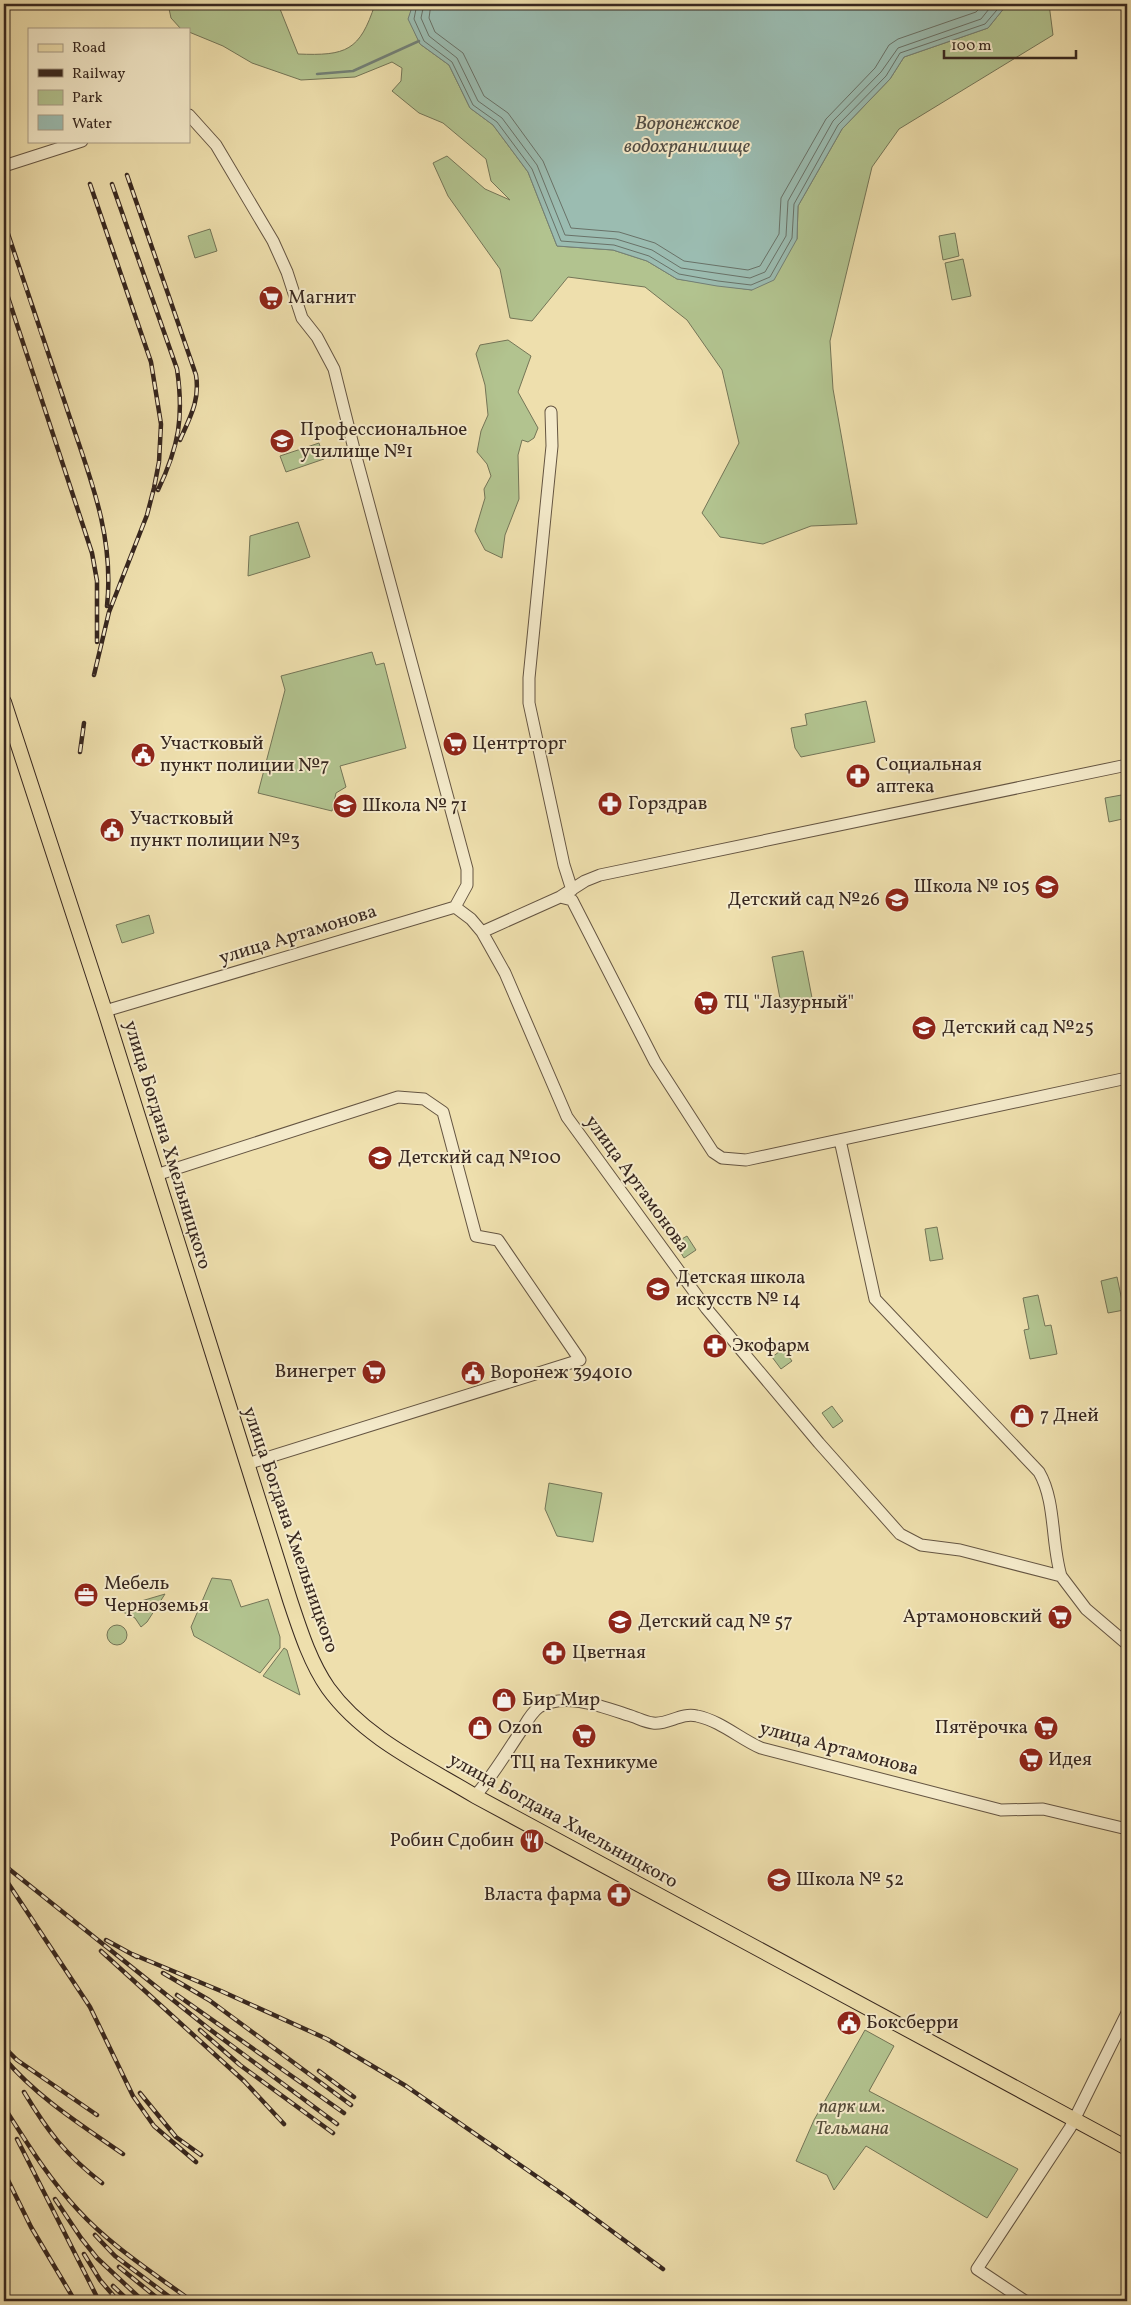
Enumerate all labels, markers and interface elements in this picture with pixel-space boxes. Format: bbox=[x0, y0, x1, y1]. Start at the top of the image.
legend bbox=[28, 28, 190, 142]
scale bar bbox=[944, 28, 1076, 60]
text: 100 m bbox=[951, 36, 991, 57]
text: Road bbox=[72, 38, 106, 59]
text: Railway bbox=[72, 64, 125, 85]
text: Park bbox=[72, 88, 103, 109]
water label: Воронежское водохранилище bbox=[624, 110, 751, 161]
text: Water bbox=[72, 114, 112, 135]
supermarket icon: Магнит bbox=[258, 285, 284, 311]
place label: Магнит bbox=[288, 285, 356, 311]
place label: Профессиональное училище №1 bbox=[300, 417, 467, 465]
school or university icon: Профессиональное училище №1 bbox=[269, 428, 295, 454]
place label: Участковый пункт полиции №7 bbox=[160, 731, 329, 779]
supermarket icon: Центрторг bbox=[442, 731, 468, 757]
place label: Центрторг bbox=[472, 731, 567, 757]
public building icon: Участковый пункт полиции №7 bbox=[130, 742, 156, 768]
place label: Социальная аптека bbox=[876, 752, 982, 800]
pharmacy icon: Социальная аптека bbox=[845, 763, 871, 789]
pharmacy icon: Горздрав bbox=[597, 791, 623, 817]
place label: Горздрав bbox=[628, 791, 707, 817]
school or university icon: Школа № 71 bbox=[332, 793, 358, 819]
place label: Школа № 71 bbox=[362, 793, 467, 819]
place label: Участковый пункт полиции №3 bbox=[130, 806, 300, 854]
public building icon: Участковый пункт полиции №3 bbox=[99, 817, 125, 843]
place label: Школа № 105 bbox=[914, 874, 1030, 900]
school or university icon: Школа № 105 bbox=[1034, 874, 1060, 900]
place label: Детский сад №26 bbox=[728, 887, 880, 913]
school or university icon: Детский сад №26 bbox=[884, 887, 910, 913]
street label: улица Артамонова bbox=[216, 899, 380, 971]
supermarket icon: ТЦ "Лазурный" bbox=[693, 990, 719, 1016]
place label: ТЦ "Лазурный" bbox=[724, 990, 854, 1016]
school or university icon: Детский сад №25 bbox=[911, 1015, 937, 1041]
place label: Детский сад №25 bbox=[942, 1015, 1094, 1041]
street label: улица Богдана Хмельницкого bbox=[117, 1018, 217, 1272]
street label: улица Артамонова bbox=[578, 1110, 696, 1258]
school or university icon: Детский сад №100 bbox=[367, 1145, 393, 1171]
place label: Детский сад №100 bbox=[398, 1145, 561, 1171]
place label: Детская школа искусств № 14 bbox=[676, 1265, 806, 1313]
school or university icon: Детская школа искусств № 14 bbox=[645, 1276, 671, 1302]
pharmacy icon: Экофарм bbox=[702, 1333, 728, 1359]
place label: Экофарм bbox=[732, 1333, 809, 1359]
place label: Винегрет bbox=[274, 1359, 356, 1385]
supermarket icon: Винегрет bbox=[361, 1359, 387, 1385]
public building icon: Воронеж 394010 bbox=[460, 1360, 486, 1386]
place label: Воронеж 394010 bbox=[490, 1360, 632, 1386]
street label: улица Богдана Хмельницкого bbox=[236, 1403, 344, 1657]
shop icon: 7 Дней bbox=[1009, 1403, 1035, 1429]
place label: 7 Дней bbox=[1040, 1403, 1099, 1429]
place label: Мебель Черноземья bbox=[104, 1571, 209, 1619]
office icon: Мебель Черноземья bbox=[73, 1582, 99, 1608]
place label: Артамоновский bbox=[903, 1604, 1042, 1630]
supermarket icon: Артамоновский bbox=[1047, 1604, 1073, 1630]
school or university icon: Детский сад № 57 bbox=[607, 1609, 633, 1635]
place label: Детский сад № 57 bbox=[638, 1609, 793, 1635]
pharmacy icon: Цветная bbox=[541, 1640, 567, 1666]
place label: Цветная bbox=[572, 1640, 646, 1666]
shop icon: Бир Мир bbox=[491, 1687, 517, 1713]
place label: Бир Мир bbox=[522, 1687, 600, 1713]
shop icon: Ozon bbox=[467, 1715, 493, 1741]
place label: Ozon bbox=[498, 1715, 543, 1741]
street label: улица Артамонова bbox=[757, 1715, 921, 1783]
place label: Пятёрочка bbox=[935, 1715, 1028, 1741]
supermarket icon: Пятёрочка bbox=[1033, 1715, 1059, 1741]
supermarket icon: ТЦ на Техникуме bbox=[571, 1723, 597, 1749]
street label: улица Богдана Хмельницкого bbox=[444, 1747, 682, 1895]
supermarket icon: Идея bbox=[1018, 1747, 1044, 1773]
place label: Идея bbox=[1048, 1747, 1092, 1773]
place label: ТЦ на Техникуме bbox=[510, 1750, 658, 1776]
place label: Робин Сдобин bbox=[390, 1828, 514, 1854]
restaurant icon: Робин Сдобин bbox=[519, 1828, 545, 1854]
school or university icon: Школа № 52 bbox=[766, 1867, 792, 1893]
place label: Школа № 52 bbox=[796, 1867, 904, 1893]
place label: Власта фарма bbox=[484, 1882, 602, 1908]
pharmacy icon: Власта фарма bbox=[606, 1882, 632, 1908]
public building icon: Боксберри bbox=[836, 2010, 862, 2036]
place label: Боксберри bbox=[866, 2010, 959, 2036]
park label: парк им. Тельмана bbox=[815, 2094, 889, 2142]

